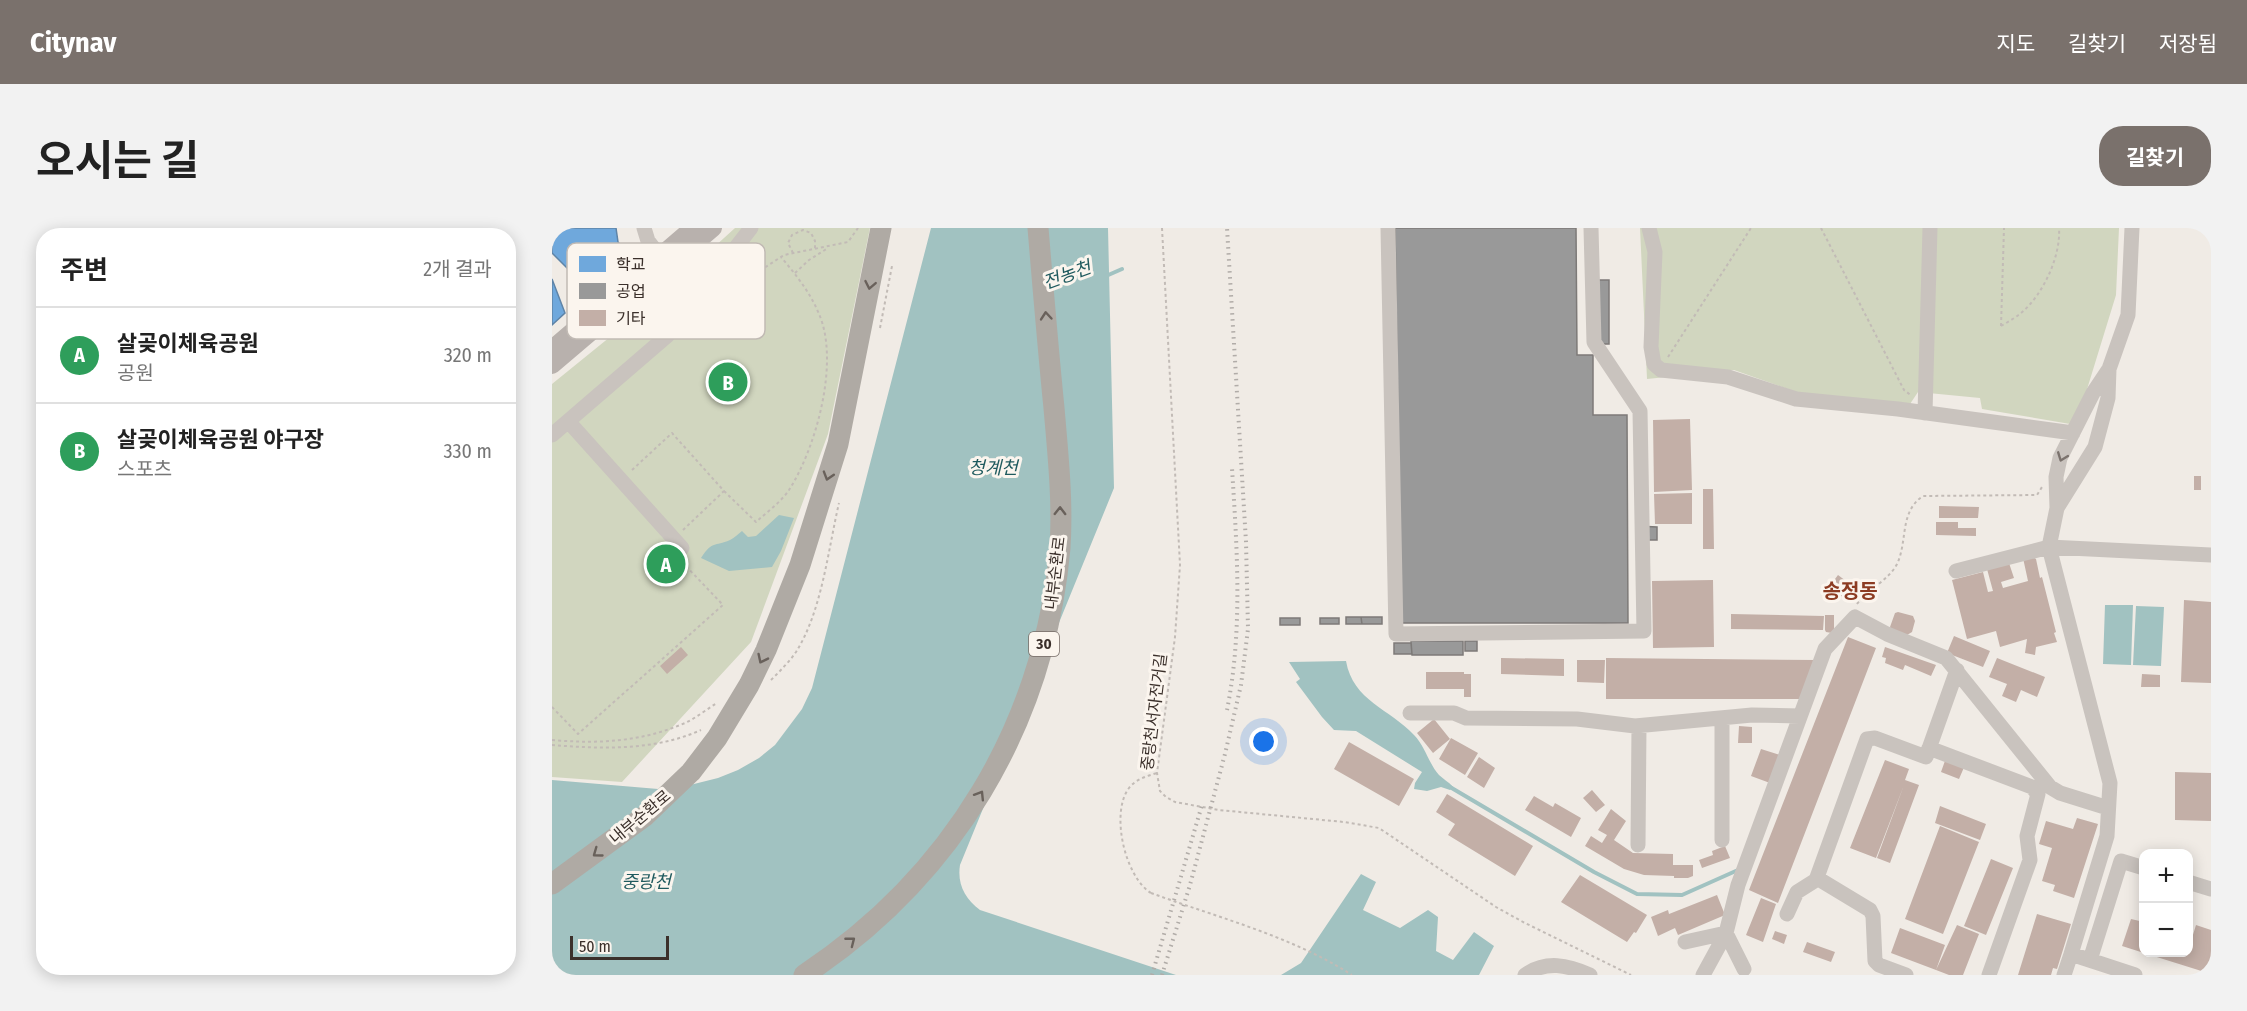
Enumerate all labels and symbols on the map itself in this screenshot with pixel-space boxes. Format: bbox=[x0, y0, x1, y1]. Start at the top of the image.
legend bbox=[567, 243, 765, 339]
text: 학교 bbox=[616, 255, 645, 274]
water label: 전농천 bbox=[1040, 255, 1096, 294]
one-way arrow bbox=[864, 280, 877, 290]
text: 공업 bbox=[616, 282, 645, 301]
text: 기타 bbox=[616, 309, 646, 328]
one-way arrow bbox=[1040, 312, 1053, 321]
pin: B bbox=[708, 360, 747, 404]
one-way arrow bbox=[2057, 451, 2069, 462]
water label: 청계천 bbox=[968, 457, 1020, 479]
one-way arrow bbox=[823, 470, 835, 481]
one-way arrow bbox=[1054, 506, 1067, 515]
street label: 내부순환로 bbox=[1041, 535, 1069, 611]
pin: A bbox=[646, 542, 686, 586]
district label: 송정동 bbox=[1822, 579, 1878, 603]
road number: 30 bbox=[1029, 632, 1059, 656]
one-way arrow bbox=[757, 652, 769, 663]
street label: 중랑천서자전거길 bbox=[1137, 652, 1171, 772]
your location bbox=[1249, 727, 1278, 756]
street label: 내부순환로 bbox=[606, 786, 675, 848]
one-way arrow bbox=[972, 791, 983, 802]
one-way arrow bbox=[592, 846, 603, 857]
water label: 중랑천 bbox=[621, 871, 673, 893]
scale bar bbox=[570, 933, 669, 960]
one-way arrow bbox=[845, 938, 856, 949]

